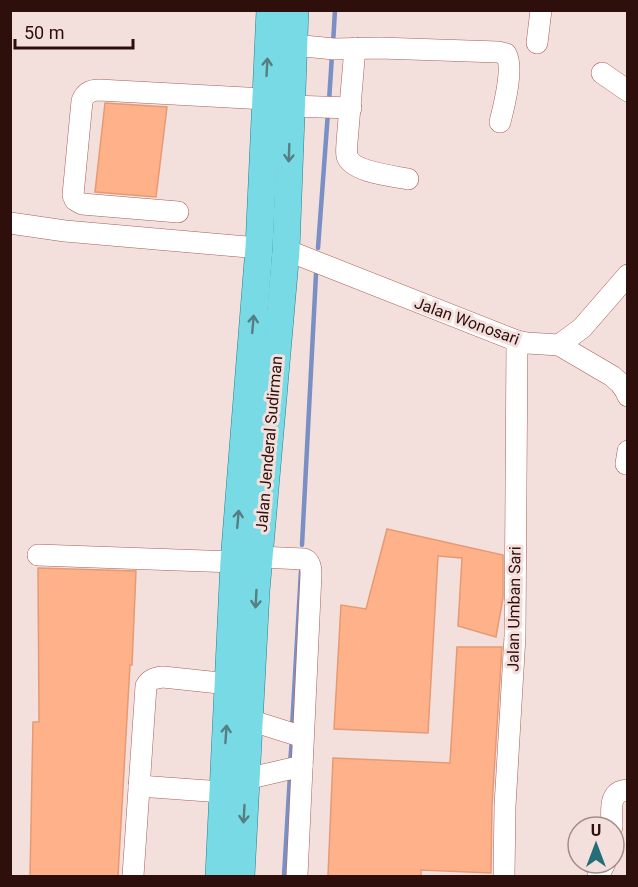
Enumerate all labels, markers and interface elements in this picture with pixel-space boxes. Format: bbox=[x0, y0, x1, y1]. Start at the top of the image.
scale bar bbox=[15, 12, 134, 50]
text: 50 m bbox=[24, 22, 64, 43]
one-way arrow bbox=[262, 57, 273, 77]
one-way arrow bbox=[284, 142, 295, 162]
street label: Jalan Wonosari bbox=[412, 293, 522, 349]
one-way arrow bbox=[248, 315, 259, 335]
street label: Jalan Jenderal Sudirman bbox=[252, 355, 286, 533]
one-way arrow bbox=[232, 509, 243, 529]
street label: Jalan Umban Sari bbox=[503, 546, 525, 672]
one-way arrow bbox=[250, 588, 261, 608]
one-way arrow bbox=[220, 725, 231, 745]
one-way arrow bbox=[239, 804, 250, 824]
north arrow bbox=[566, 815, 626, 875]
text: U bbox=[591, 821, 601, 840]

